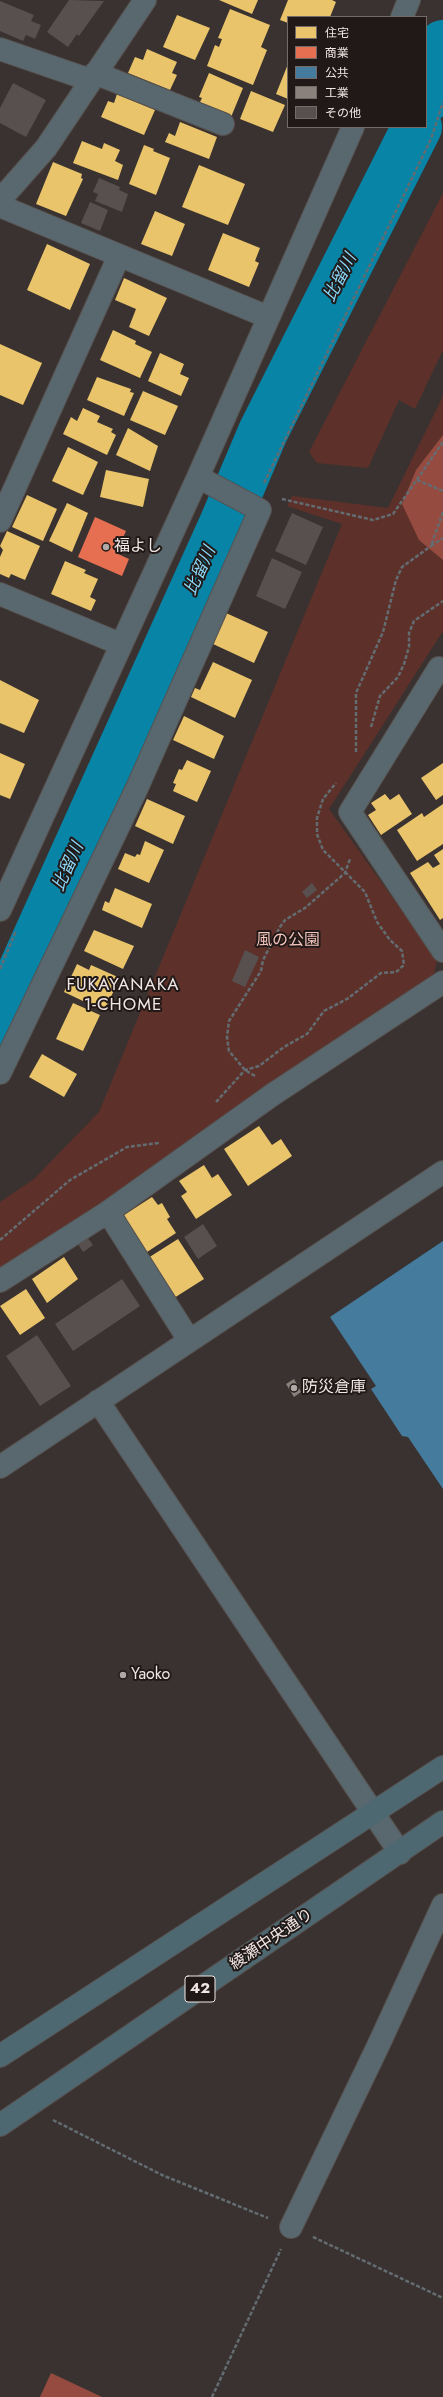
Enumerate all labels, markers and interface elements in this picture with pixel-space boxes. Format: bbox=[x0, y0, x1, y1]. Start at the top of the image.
legend bbox=[287, 16, 427, 128]
text: 住宅 bbox=[325, 24, 349, 42]
text: 商業 bbox=[325, 44, 349, 62]
text: 公共 bbox=[325, 64, 349, 82]
text: 工業 bbox=[325, 84, 349, 102]
text: その他 bbox=[325, 104, 361, 122]
water label: 比留川 bbox=[320, 251, 362, 305]
place label: 福よし bbox=[114, 537, 162, 557]
marker: 福よし bbox=[101, 542, 111, 552]
water label: 比留川 bbox=[181, 544, 221, 598]
water label: 比留川 bbox=[49, 840, 89, 894]
park label: 風の公園 bbox=[256, 931, 320, 951]
district label: FUKAYANAKA 1-CHOME bbox=[66, 976, 180, 1016]
place label: 防災倉庫 bbox=[302, 1378, 366, 1398]
marker: 防災倉庫 bbox=[289, 1383, 299, 1393]
place label: Yaoko bbox=[131, 1665, 170, 1685]
marker: Yaoko bbox=[118, 1670, 128, 1680]
street label: 綾瀬中央通り bbox=[227, 1905, 317, 1975]
road number: 42 bbox=[185, 1976, 215, 2002]

